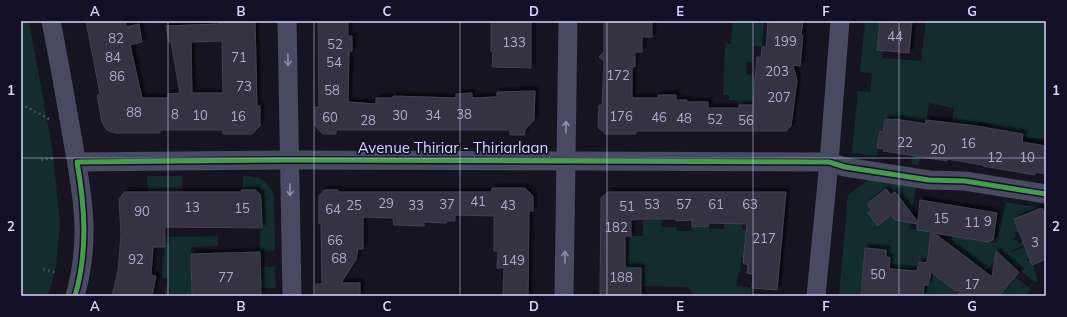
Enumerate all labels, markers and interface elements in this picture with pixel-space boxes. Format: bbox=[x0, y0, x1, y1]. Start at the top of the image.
text: A bbox=[90, 3, 100, 19]
text: B bbox=[237, 3, 246, 19]
text: C bbox=[383, 3, 392, 19]
text: D bbox=[529, 3, 539, 19]
text: E bbox=[676, 3, 684, 19]
text: F bbox=[822, 3, 830, 19]
text: G bbox=[967, 3, 977, 19]
house number: 44 bbox=[887, 28, 903, 44]
house number: 82 bbox=[108, 30, 124, 46]
house number: 199 bbox=[773, 33, 797, 49]
house number: 133 bbox=[502, 34, 526, 50]
house number: 52 bbox=[327, 36, 343, 52]
house number: 84 bbox=[105, 49, 121, 65]
house number: 71 bbox=[231, 49, 247, 65]
one-way arrow bbox=[284, 53, 292, 66]
house number: 54 bbox=[326, 54, 342, 70]
house number: 203 bbox=[765, 63, 789, 79]
house number: 172 bbox=[606, 67, 630, 83]
house number: 86 bbox=[109, 68, 125, 84]
house number: 73 bbox=[236, 78, 252, 94]
text: 1 bbox=[7, 82, 15, 98]
house number: 58 bbox=[324, 82, 340, 98]
text: 1 bbox=[1052, 82, 1060, 98]
house number: 207 bbox=[767, 89, 791, 105]
house number: 88 bbox=[126, 104, 142, 120]
house number: 8 bbox=[171, 106, 179, 122]
house number: 38 bbox=[456, 106, 472, 122]
house number: 10 bbox=[192, 107, 208, 123]
house number: 30 bbox=[392, 107, 408, 123]
house number: 34 bbox=[425, 107, 441, 123]
house number: 16 bbox=[230, 108, 246, 124]
house number: 176 bbox=[609, 108, 633, 124]
house number: 60 bbox=[322, 109, 338, 125]
house number: 46 bbox=[651, 109, 667, 125]
house number: 48 bbox=[676, 110, 692, 126]
house number: 52 bbox=[707, 111, 723, 127]
house number: 28 bbox=[360, 112, 376, 128]
house number: 56 bbox=[738, 112, 754, 128]
one-way arrow bbox=[562, 121, 570, 134]
house number: 22 bbox=[897, 134, 913, 150]
house number: 16 bbox=[960, 135, 976, 151]
street label: Avenue Thiriar - Thiriarlaan bbox=[358, 138, 548, 157]
house number: 20 bbox=[930, 141, 946, 157]
house number: 12 bbox=[987, 149, 1003, 165]
house number: 10 bbox=[1019, 149, 1035, 165]
one-way arrow bbox=[286, 183, 294, 196]
house number: 41 bbox=[470, 193, 486, 209]
house number: 29 bbox=[378, 195, 394, 211]
house number: 37 bbox=[439, 196, 455, 212]
house number: 53 bbox=[644, 196, 660, 212]
house number: 57 bbox=[676, 196, 692, 212]
house number: 61 bbox=[708, 196, 724, 212]
house number: 63 bbox=[742, 196, 758, 212]
house number: 25 bbox=[346, 197, 362, 213]
house number: 33 bbox=[408, 197, 424, 213]
house number: 43 bbox=[500, 197, 516, 213]
house number: 51 bbox=[619, 198, 635, 214]
house number: 13 bbox=[184, 199, 200, 215]
house number: 15 bbox=[234, 200, 250, 216]
house number: 64 bbox=[325, 201, 341, 217]
house number: 90 bbox=[134, 203, 150, 219]
house number: 15 bbox=[933, 210, 949, 226]
house number: 9 bbox=[984, 213, 992, 229]
house number: 11 bbox=[964, 214, 980, 230]
text: 2 bbox=[7, 218, 15, 234]
text: 2 bbox=[1052, 218, 1060, 234]
house number: 182 bbox=[604, 219, 628, 235]
house number: 217 bbox=[752, 230, 776, 246]
house number: 66 bbox=[327, 232, 343, 248]
house number: 3 bbox=[1031, 234, 1039, 250]
house number: 68 bbox=[331, 250, 347, 266]
house number: 92 bbox=[128, 251, 144, 267]
one-way arrow bbox=[561, 251, 568, 264]
house number: 149 bbox=[501, 252, 525, 268]
house number: 50 bbox=[870, 266, 886, 282]
house number: 77 bbox=[218, 269, 234, 285]
house number: 188 bbox=[609, 269, 633, 285]
house number: 17 bbox=[964, 276, 980, 292]
text: A bbox=[90, 298, 100, 314]
text: B bbox=[237, 298, 246, 314]
text: C bbox=[383, 298, 392, 314]
text: D bbox=[529, 298, 539, 314]
text: E bbox=[676, 298, 684, 314]
text: F bbox=[822, 298, 830, 314]
text: G bbox=[967, 298, 977, 314]

